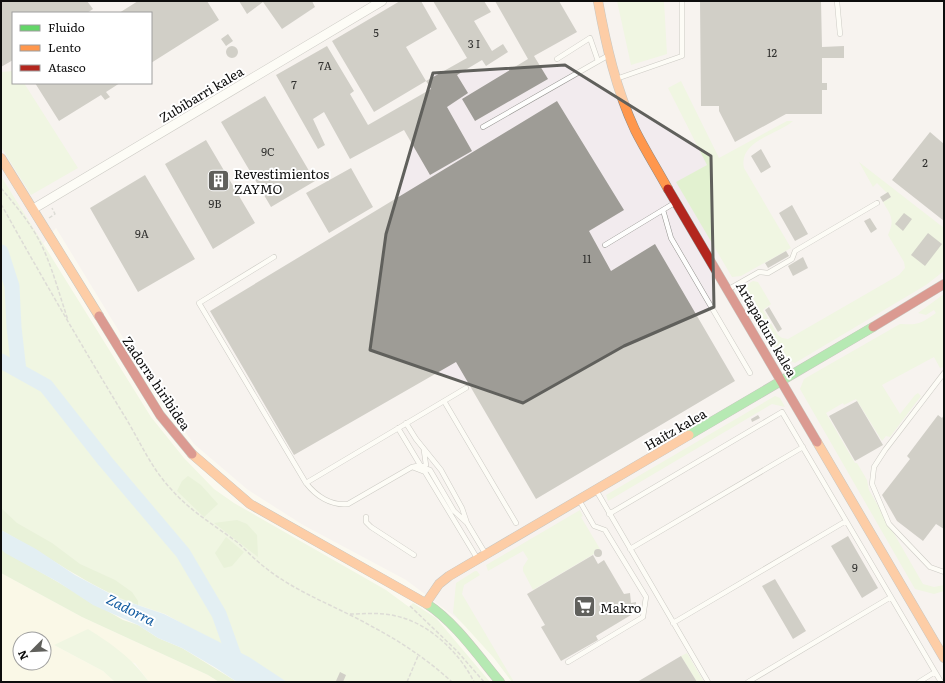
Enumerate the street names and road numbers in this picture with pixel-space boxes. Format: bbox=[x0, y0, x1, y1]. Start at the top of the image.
street label: Zubibarri kalea bbox=[155, 61, 247, 127]
street label: Artapadura kalea bbox=[732, 278, 802, 380]
street label: Zadorra hiribidea bbox=[118, 332, 196, 434]
street label: Haitz kalea bbox=[640, 404, 710, 454]

